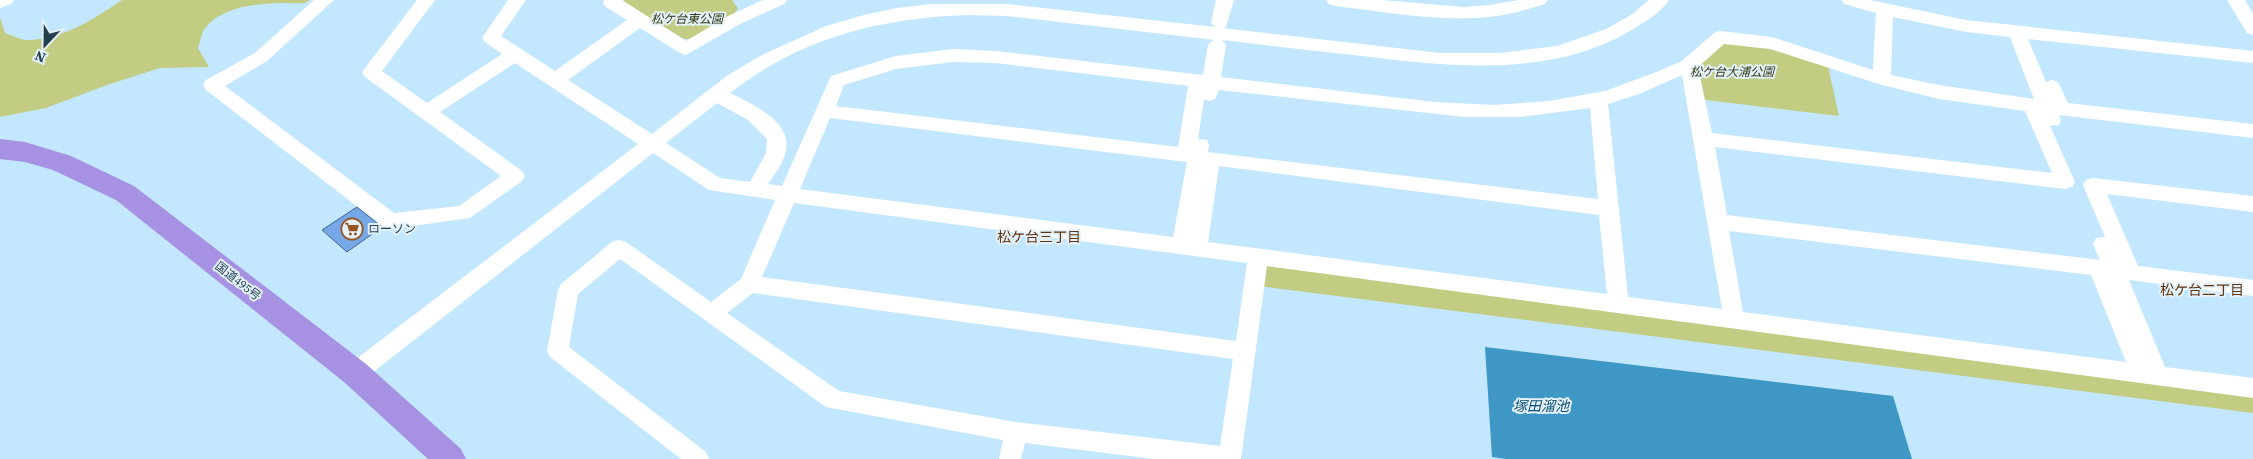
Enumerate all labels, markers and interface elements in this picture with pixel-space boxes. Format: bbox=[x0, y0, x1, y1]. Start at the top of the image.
park label: 松ケ台東公園 bbox=[651, 11, 725, 27]
north arrow bbox=[20, 20, 70, 70]
text: N bbox=[32, 46, 49, 68]
park label: 松ケ台大浦公園 bbox=[1690, 64, 1776, 80]
supermarket icon: ローソン bbox=[340, 217, 364, 241]
place label: ローソン bbox=[368, 221, 416, 237]
district label: 松ケ台三丁目 bbox=[997, 227, 1081, 247]
street label: 国道495号 bbox=[212, 258, 264, 304]
district label: 松ケ台二丁目 bbox=[2160, 280, 2244, 300]
water label: 塚田溜池 bbox=[1513, 396, 1571, 416]

